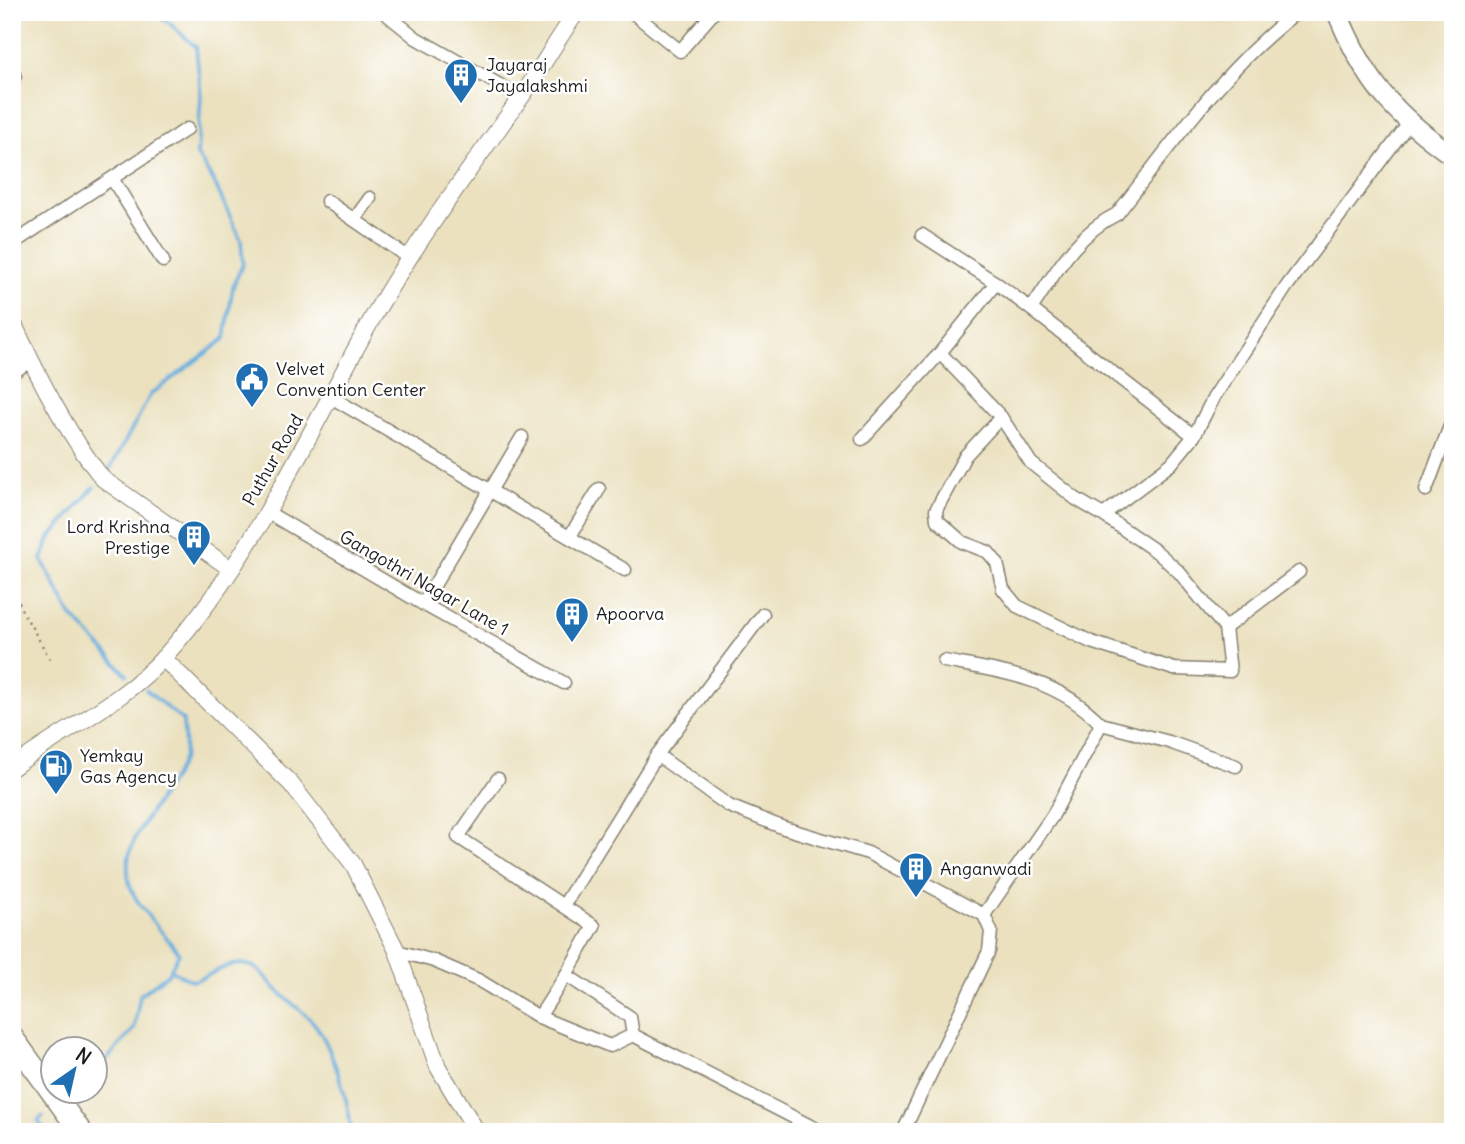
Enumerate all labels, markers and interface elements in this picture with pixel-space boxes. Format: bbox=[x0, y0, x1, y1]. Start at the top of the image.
place label: Jayaraj Jayalakshmi bbox=[486, 53, 588, 97]
building icon: Jayaraj Jayalakshmi bbox=[442, 56, 480, 105]
place label: Velvet Convention Center bbox=[276, 357, 427, 401]
public building icon: Velvet Convention Center bbox=[233, 360, 271, 409]
street label: Puthur Road bbox=[237, 409, 308, 510]
place label: Lord Krishna Prestige bbox=[67, 515, 170, 559]
building icon: Lord Krishna Prestige bbox=[175, 518, 213, 567]
street label: Gangothri Nagar Lane 1 bbox=[335, 525, 513, 640]
building icon: Apoorva bbox=[553, 595, 591, 644]
place label: Apoorva bbox=[596, 602, 664, 625]
place label: Yemkay Gas Agency bbox=[80, 744, 177, 788]
fuel station icon: Yemkay Gas Agency bbox=[37, 747, 75, 796]
building icon: Anganwadi bbox=[897, 850, 935, 899]
place label: Anganwadi bbox=[940, 857, 1032, 880]
north arrow bbox=[38, 1036, 108, 1106]
text: N bbox=[71, 1042, 96, 1070]

